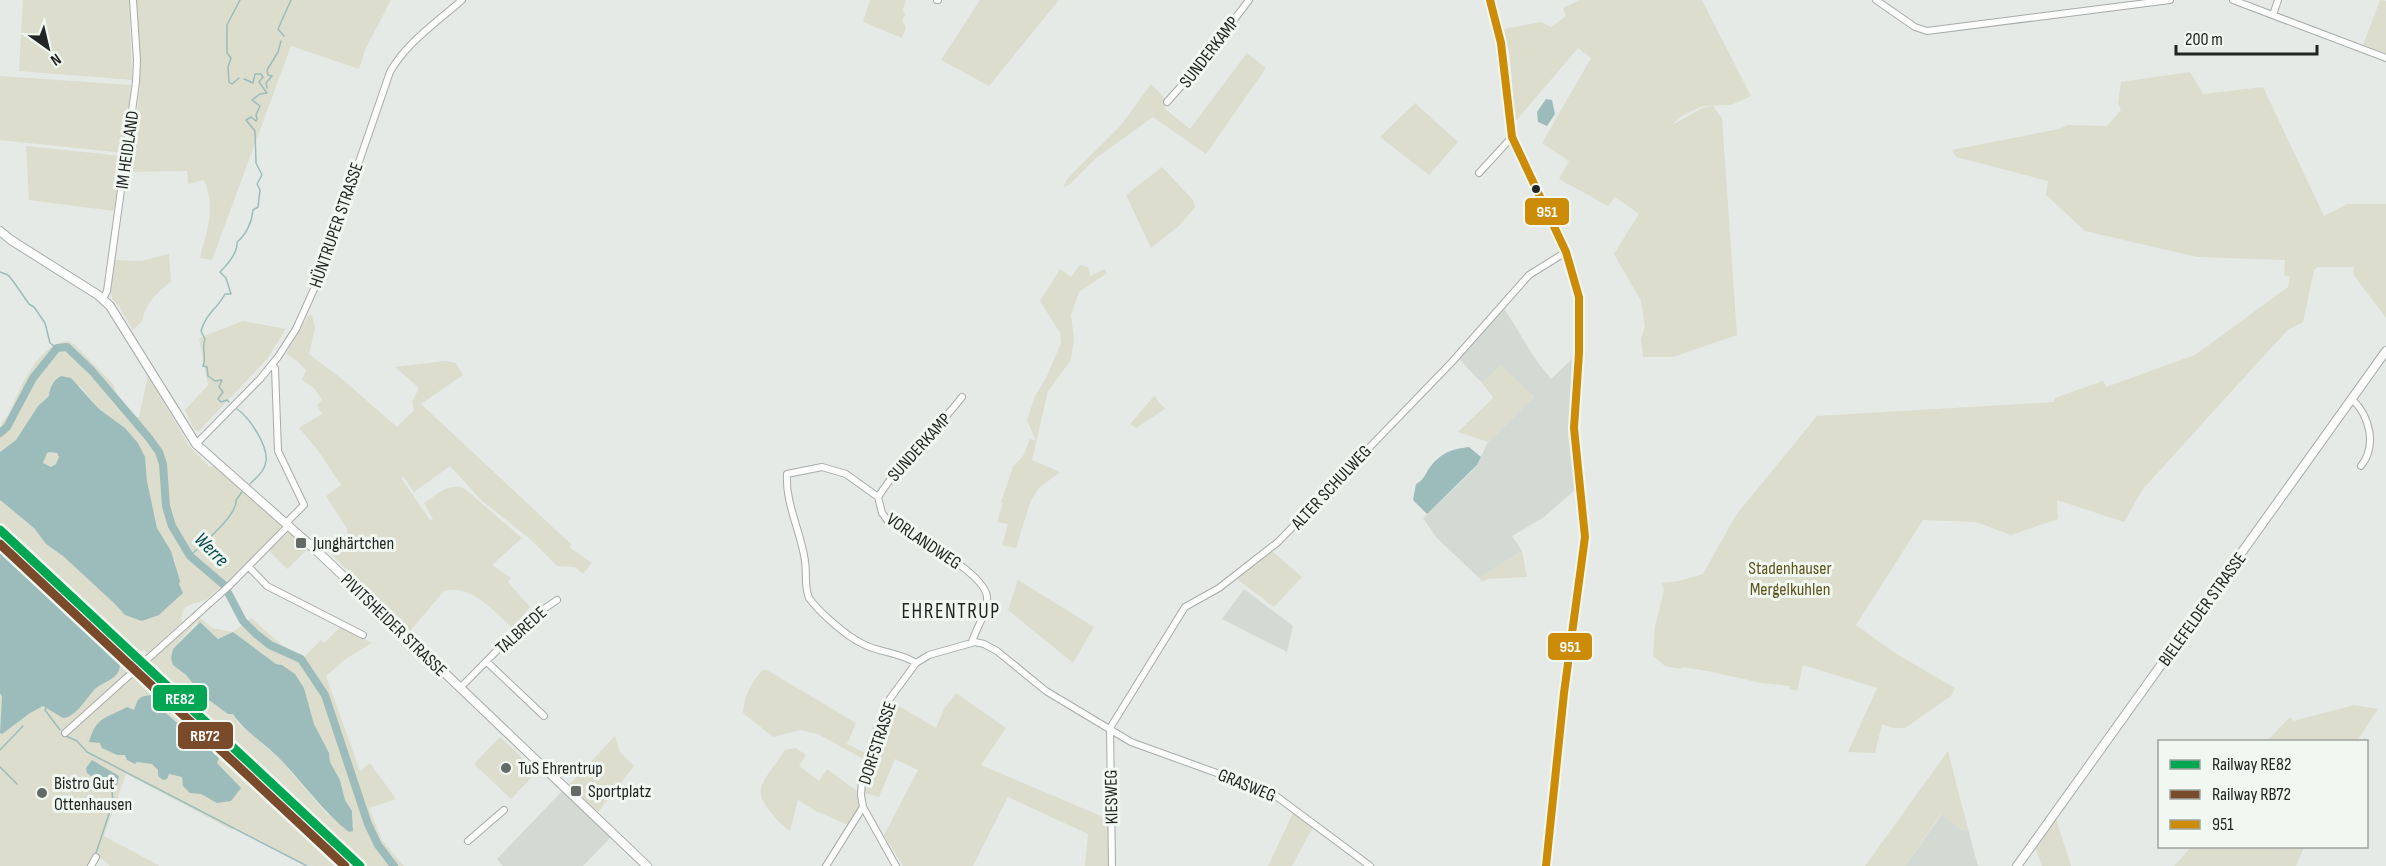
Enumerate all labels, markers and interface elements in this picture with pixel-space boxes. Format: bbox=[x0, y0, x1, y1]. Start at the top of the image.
street label: SUNDERKAMP bbox=[1175, 12, 1244, 92]
north arrow bbox=[18, 18, 78, 78]
scale bar bbox=[2176, 18, 2317, 56]
text: 200 m bbox=[2185, 29, 2223, 50]
text: N bbox=[47, 49, 64, 69]
street label: IM HEIDLAND bbox=[112, 110, 143, 191]
street label: HÜNTRUPER STRASSE bbox=[305, 160, 368, 291]
unlabelled marker bbox=[1530, 183, 1542, 195]
line badge: 951 bbox=[1524, 197, 1570, 226]
text: 951 bbox=[1537, 203, 1558, 222]
street label: SUNDERKAMP bbox=[883, 409, 956, 486]
street label: ALTER SCHULWEG bbox=[1286, 441, 1376, 535]
street label: VORLANDWEG bbox=[882, 509, 965, 574]
water label: Werre bbox=[189, 527, 234, 572]
place label: Junghärtchen bbox=[312, 533, 394, 554]
marker: Junghärtchen bbox=[294, 536, 308, 550]
street label: BIELEFELDER STRASSE bbox=[2154, 548, 2251, 670]
park label: Stadenhauser Mergelkuhlen bbox=[1748, 558, 1832, 600]
street label: PIVITSHEIDER STRASSE bbox=[336, 570, 451, 681]
district label: EHRENTRUP bbox=[901, 599, 1001, 624]
street label: TALBREDE bbox=[492, 602, 551, 659]
line badge: 951 bbox=[1547, 632, 1593, 661]
text: 951 bbox=[1560, 638, 1581, 657]
line badge: RE82 bbox=[152, 684, 208, 712]
text: RE82 bbox=[165, 690, 195, 709]
street label: DORFSTRASSE bbox=[854, 699, 901, 787]
line badge: RB72 bbox=[177, 721, 234, 750]
text: RB72 bbox=[190, 727, 220, 746]
legend bbox=[2158, 740, 2368, 848]
text: Railway RE82 bbox=[2212, 754, 2291, 775]
place label: TuS Ehrentrup bbox=[518, 758, 603, 779]
marker: TuS Ehrentrup bbox=[499, 761, 513, 775]
street label: GRASWEG bbox=[1215, 764, 1279, 807]
street label: KIESWEG bbox=[1101, 769, 1122, 825]
place label: Bistro Gut Ottenhausen bbox=[54, 773, 132, 815]
place label: Sportplatz bbox=[588, 781, 652, 802]
marker: Sportplatz bbox=[569, 784, 583, 798]
text: Railway RB72 bbox=[2212, 784, 2291, 805]
marker: Bistro Gut Ottenhausen bbox=[35, 786, 49, 800]
text: 951 bbox=[2212, 814, 2234, 835]

